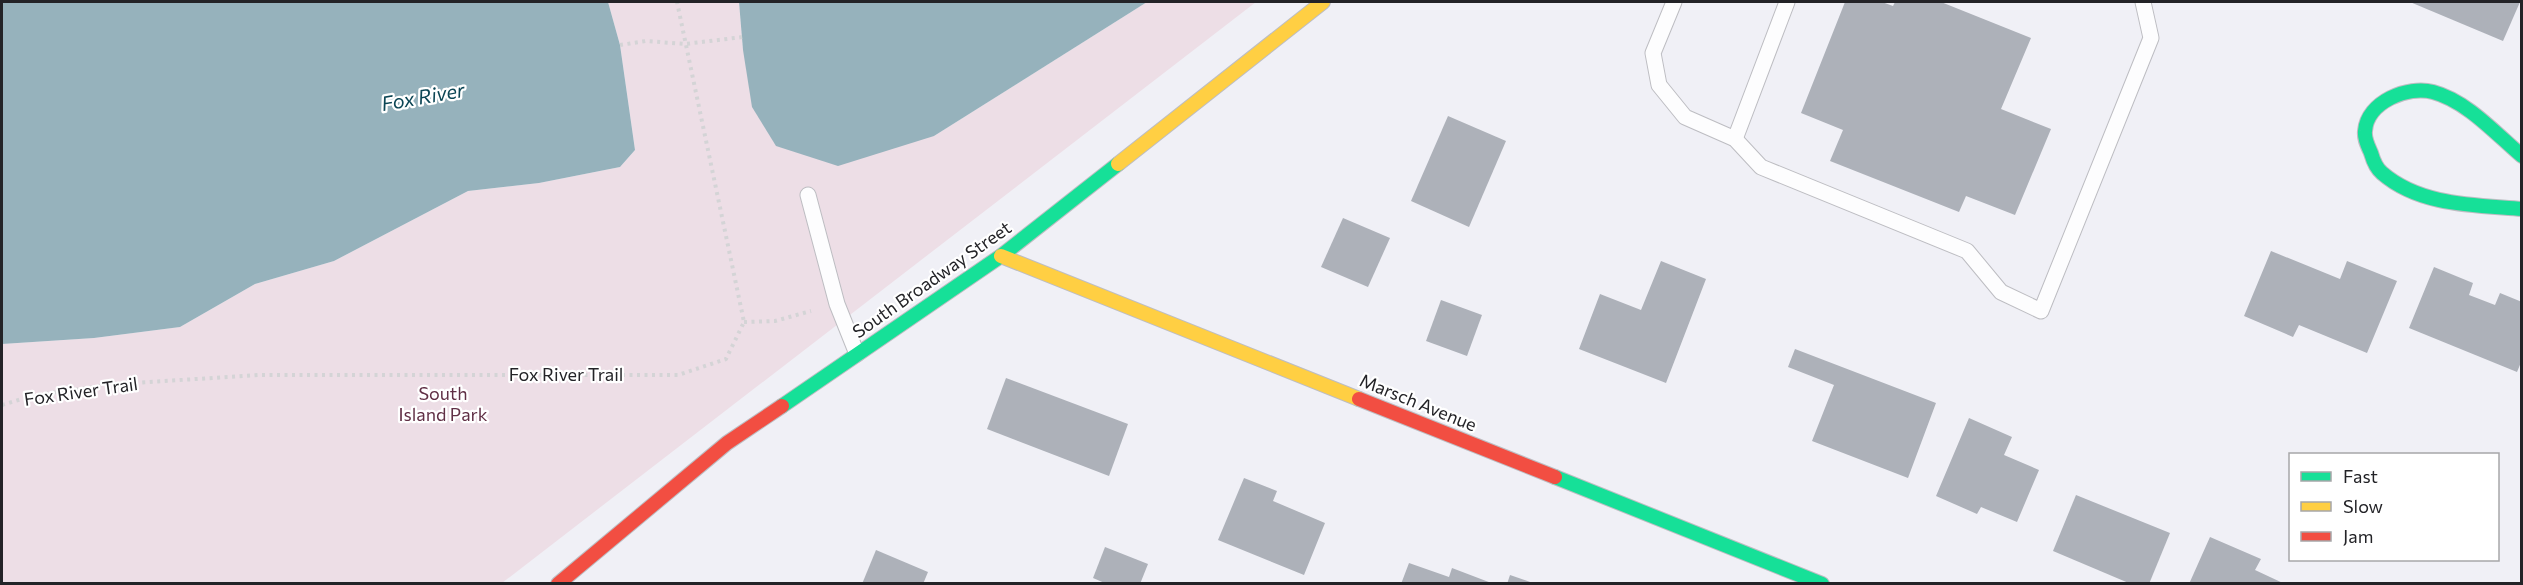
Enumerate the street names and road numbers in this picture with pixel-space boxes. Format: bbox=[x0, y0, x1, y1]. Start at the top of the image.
street label: South Broadway Street bbox=[848, 216, 1015, 342]
street label: Fox River Trail bbox=[509, 363, 623, 385]
street label: Marsch Avenue bbox=[1357, 369, 1480, 436]
street label: Fox River Trail bbox=[23, 372, 139, 410]

